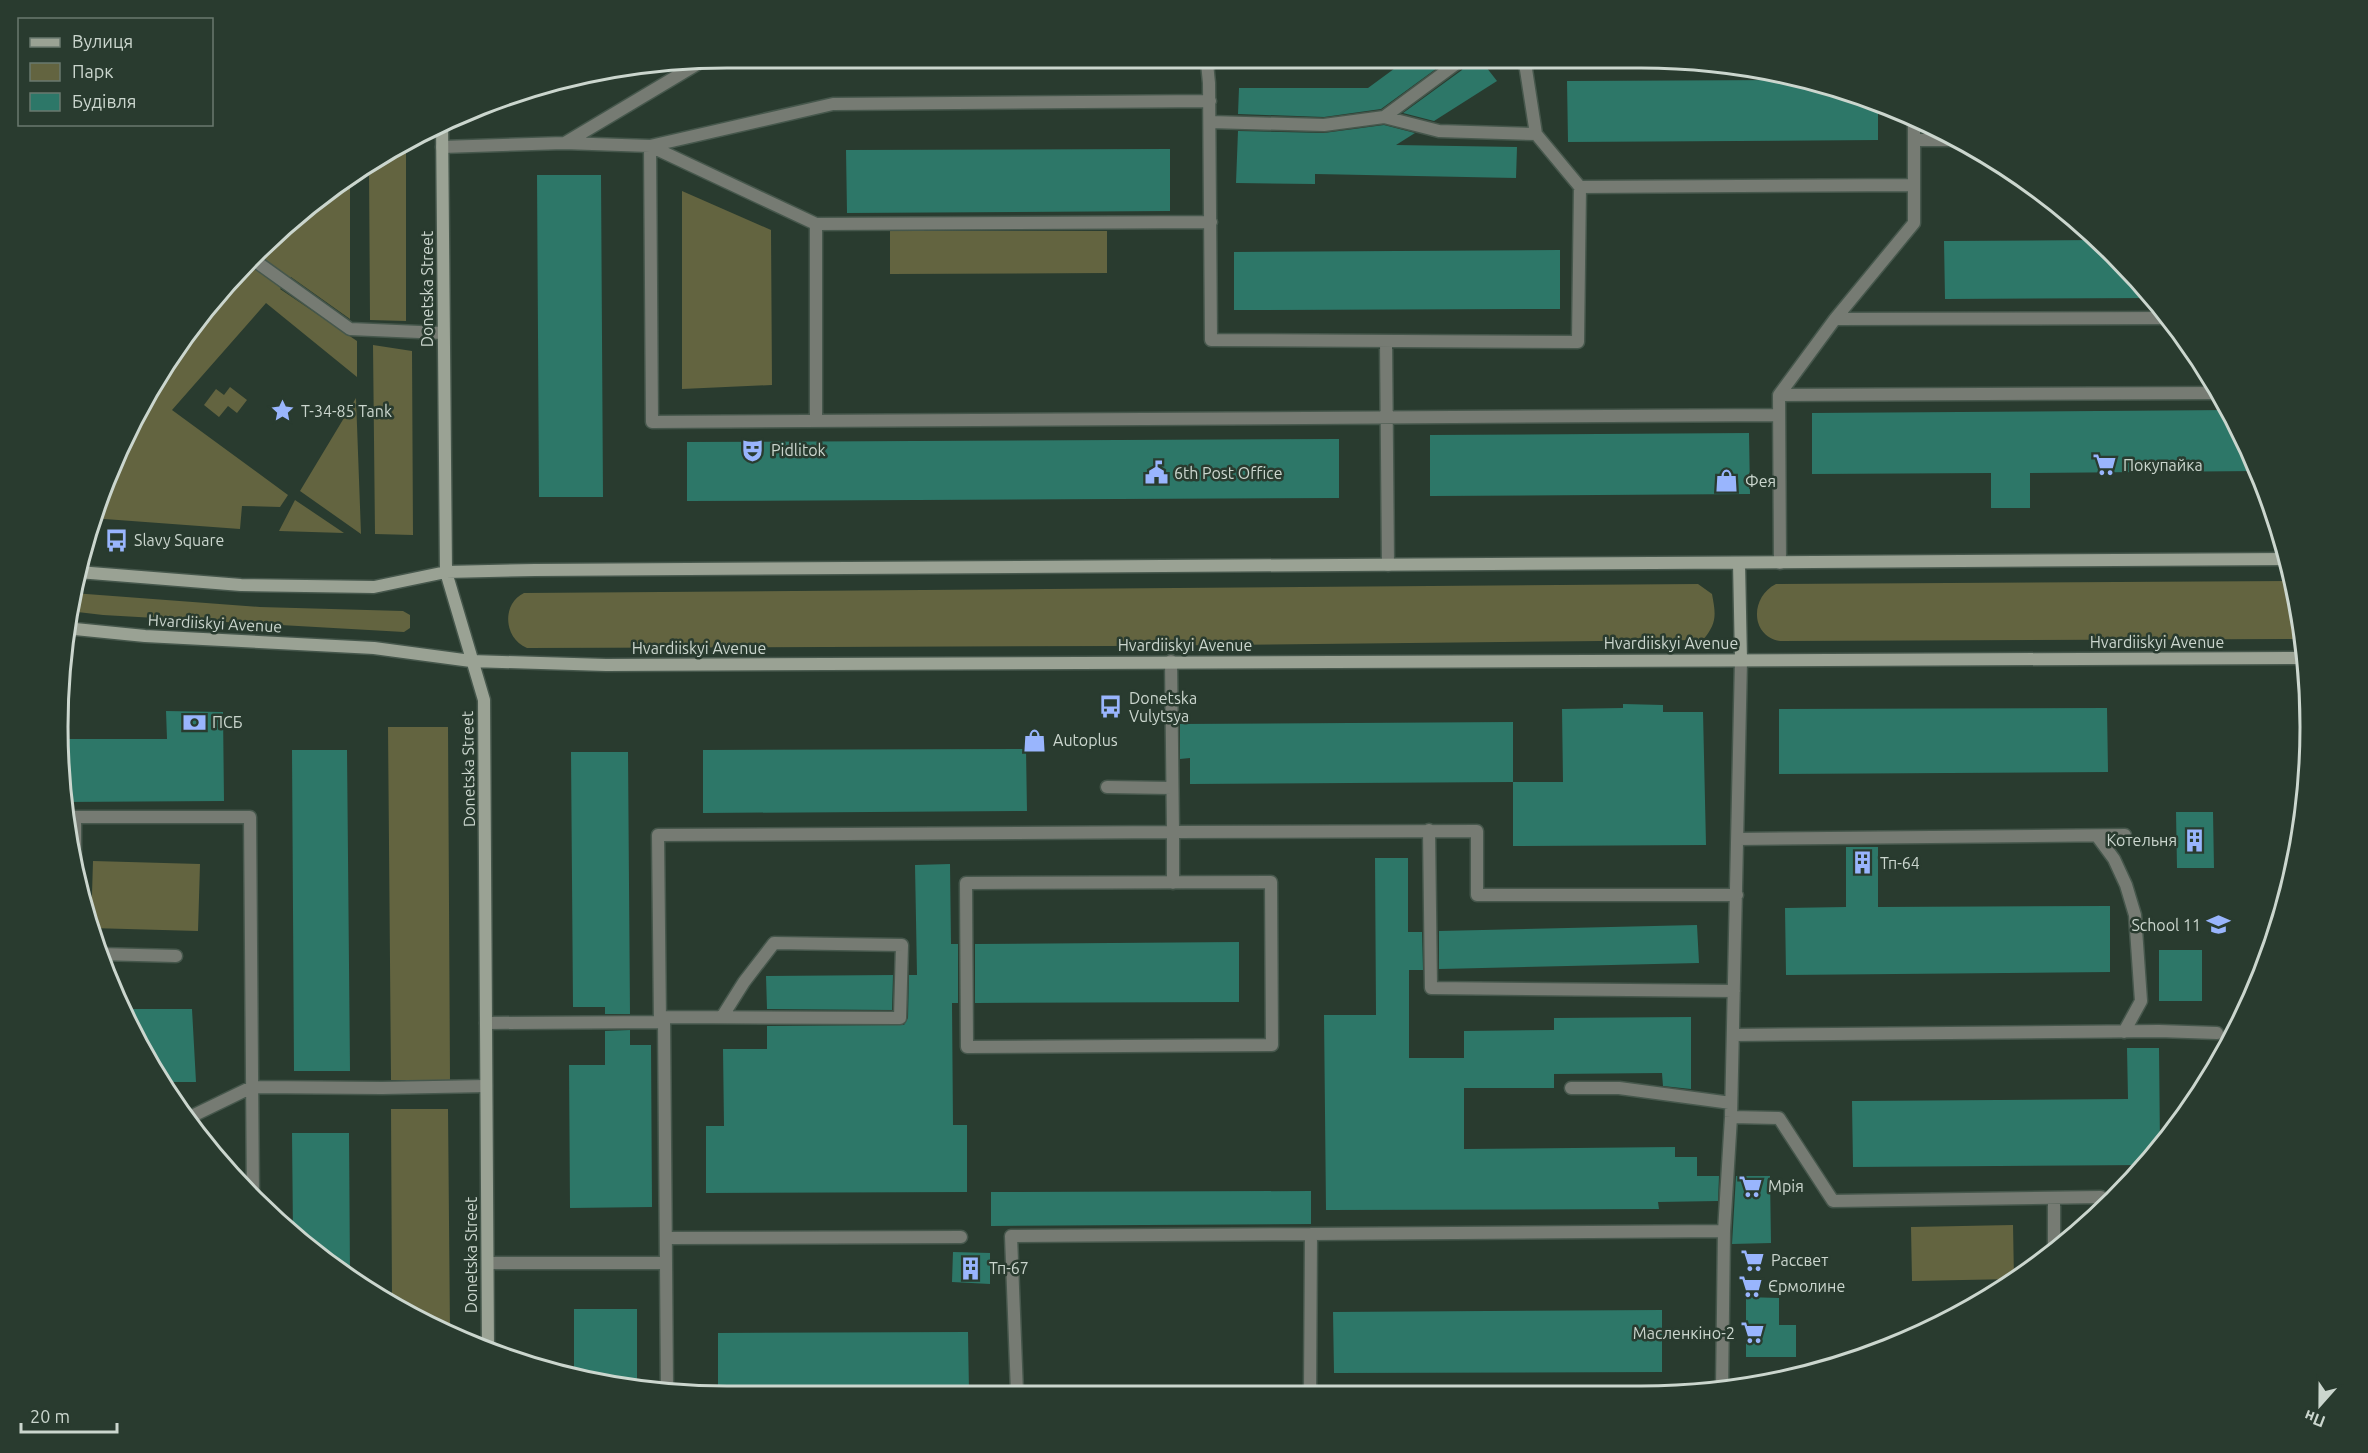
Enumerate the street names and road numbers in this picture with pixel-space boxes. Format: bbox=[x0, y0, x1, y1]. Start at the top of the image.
street label: Donetska Street bbox=[418, 230, 436, 347]
street label: Hvardiiskyi Avenue bbox=[147, 610, 283, 636]
street label: Hvardiiskyi Avenue bbox=[2090, 633, 2224, 651]
street label: Hvardiiskyi Avenue bbox=[1604, 634, 1738, 652]
street label: Hvardiiskyi Avenue bbox=[1118, 636, 1252, 654]
street label: Hvardiiskyi Avenue bbox=[632, 639, 766, 657]
street label: Donetska Street bbox=[458, 710, 478, 827]
street label: Donetska Street bbox=[462, 1196, 480, 1313]

